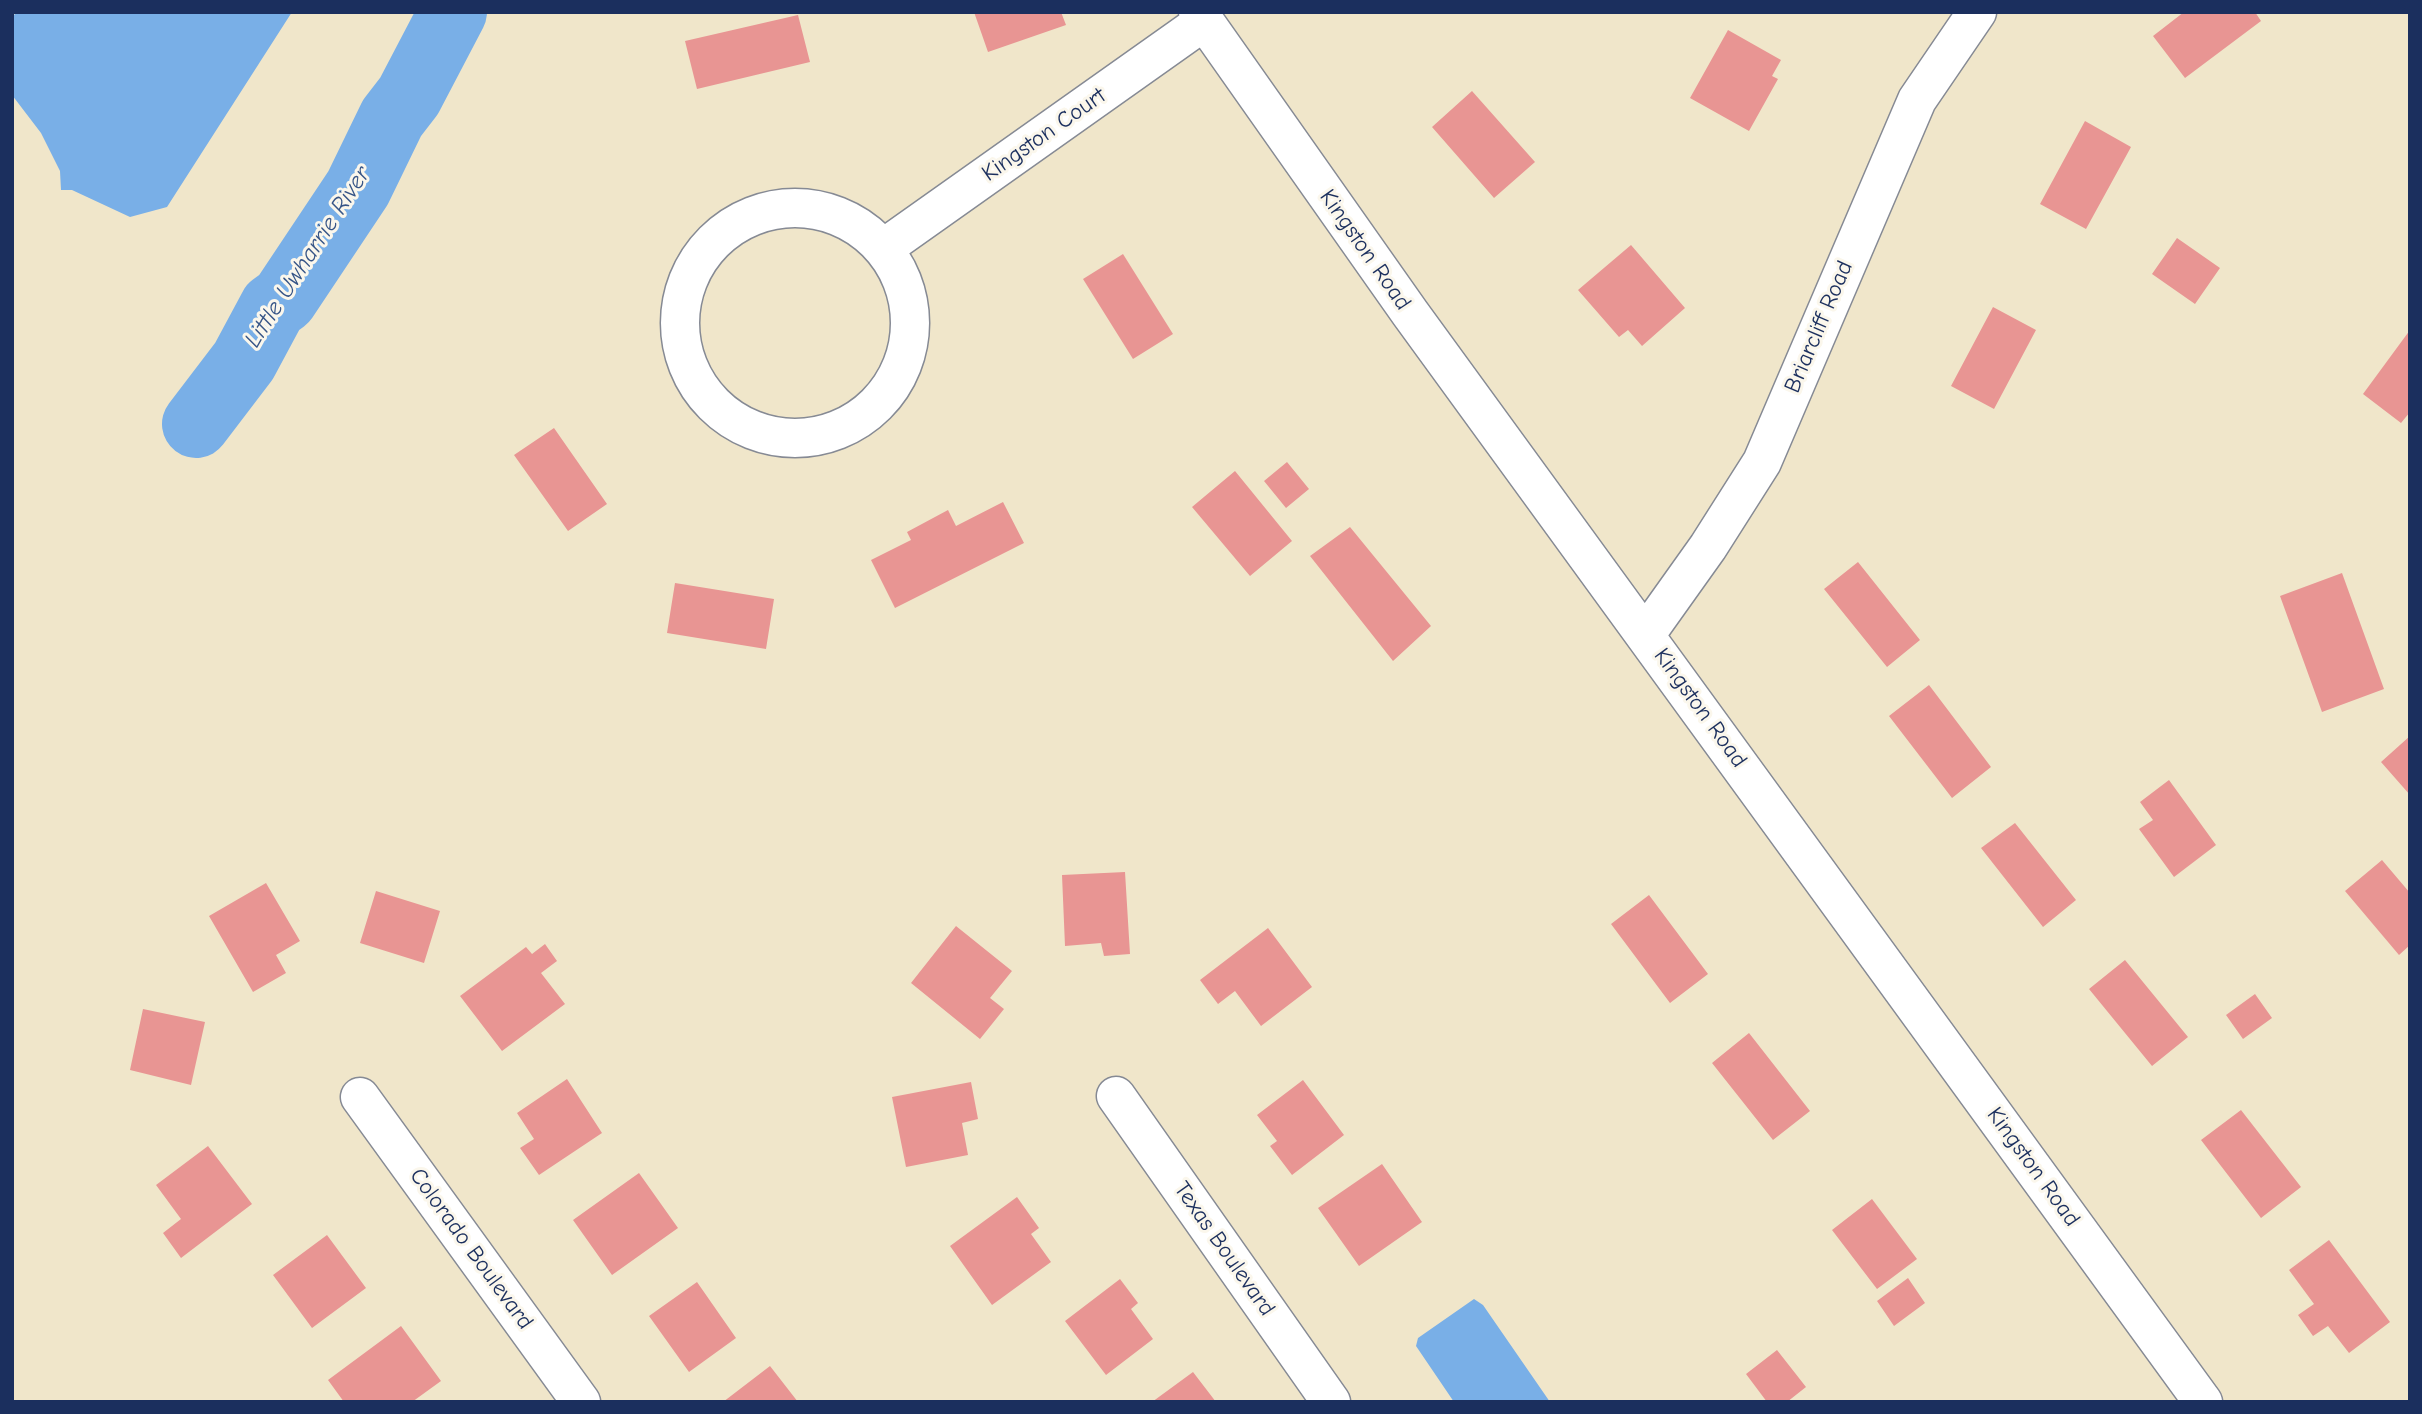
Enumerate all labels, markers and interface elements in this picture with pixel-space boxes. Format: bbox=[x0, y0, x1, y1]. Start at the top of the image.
street label: Kingston Court bbox=[977, 82, 1111, 188]
water label: Little Uwharrie River bbox=[239, 161, 377, 353]
street label: Kingston Road bbox=[1313, 184, 1417, 316]
street label: Briarcliff Road bbox=[1779, 257, 1859, 397]
street label: Kingston Road bbox=[1647, 643, 1753, 773]
street label: Kingston Road bbox=[1980, 1102, 2086, 1232]
street label: Colorado Boulevard bbox=[403, 1163, 539, 1335]
street label: Texas Boulevard bbox=[1167, 1177, 1281, 1321]

